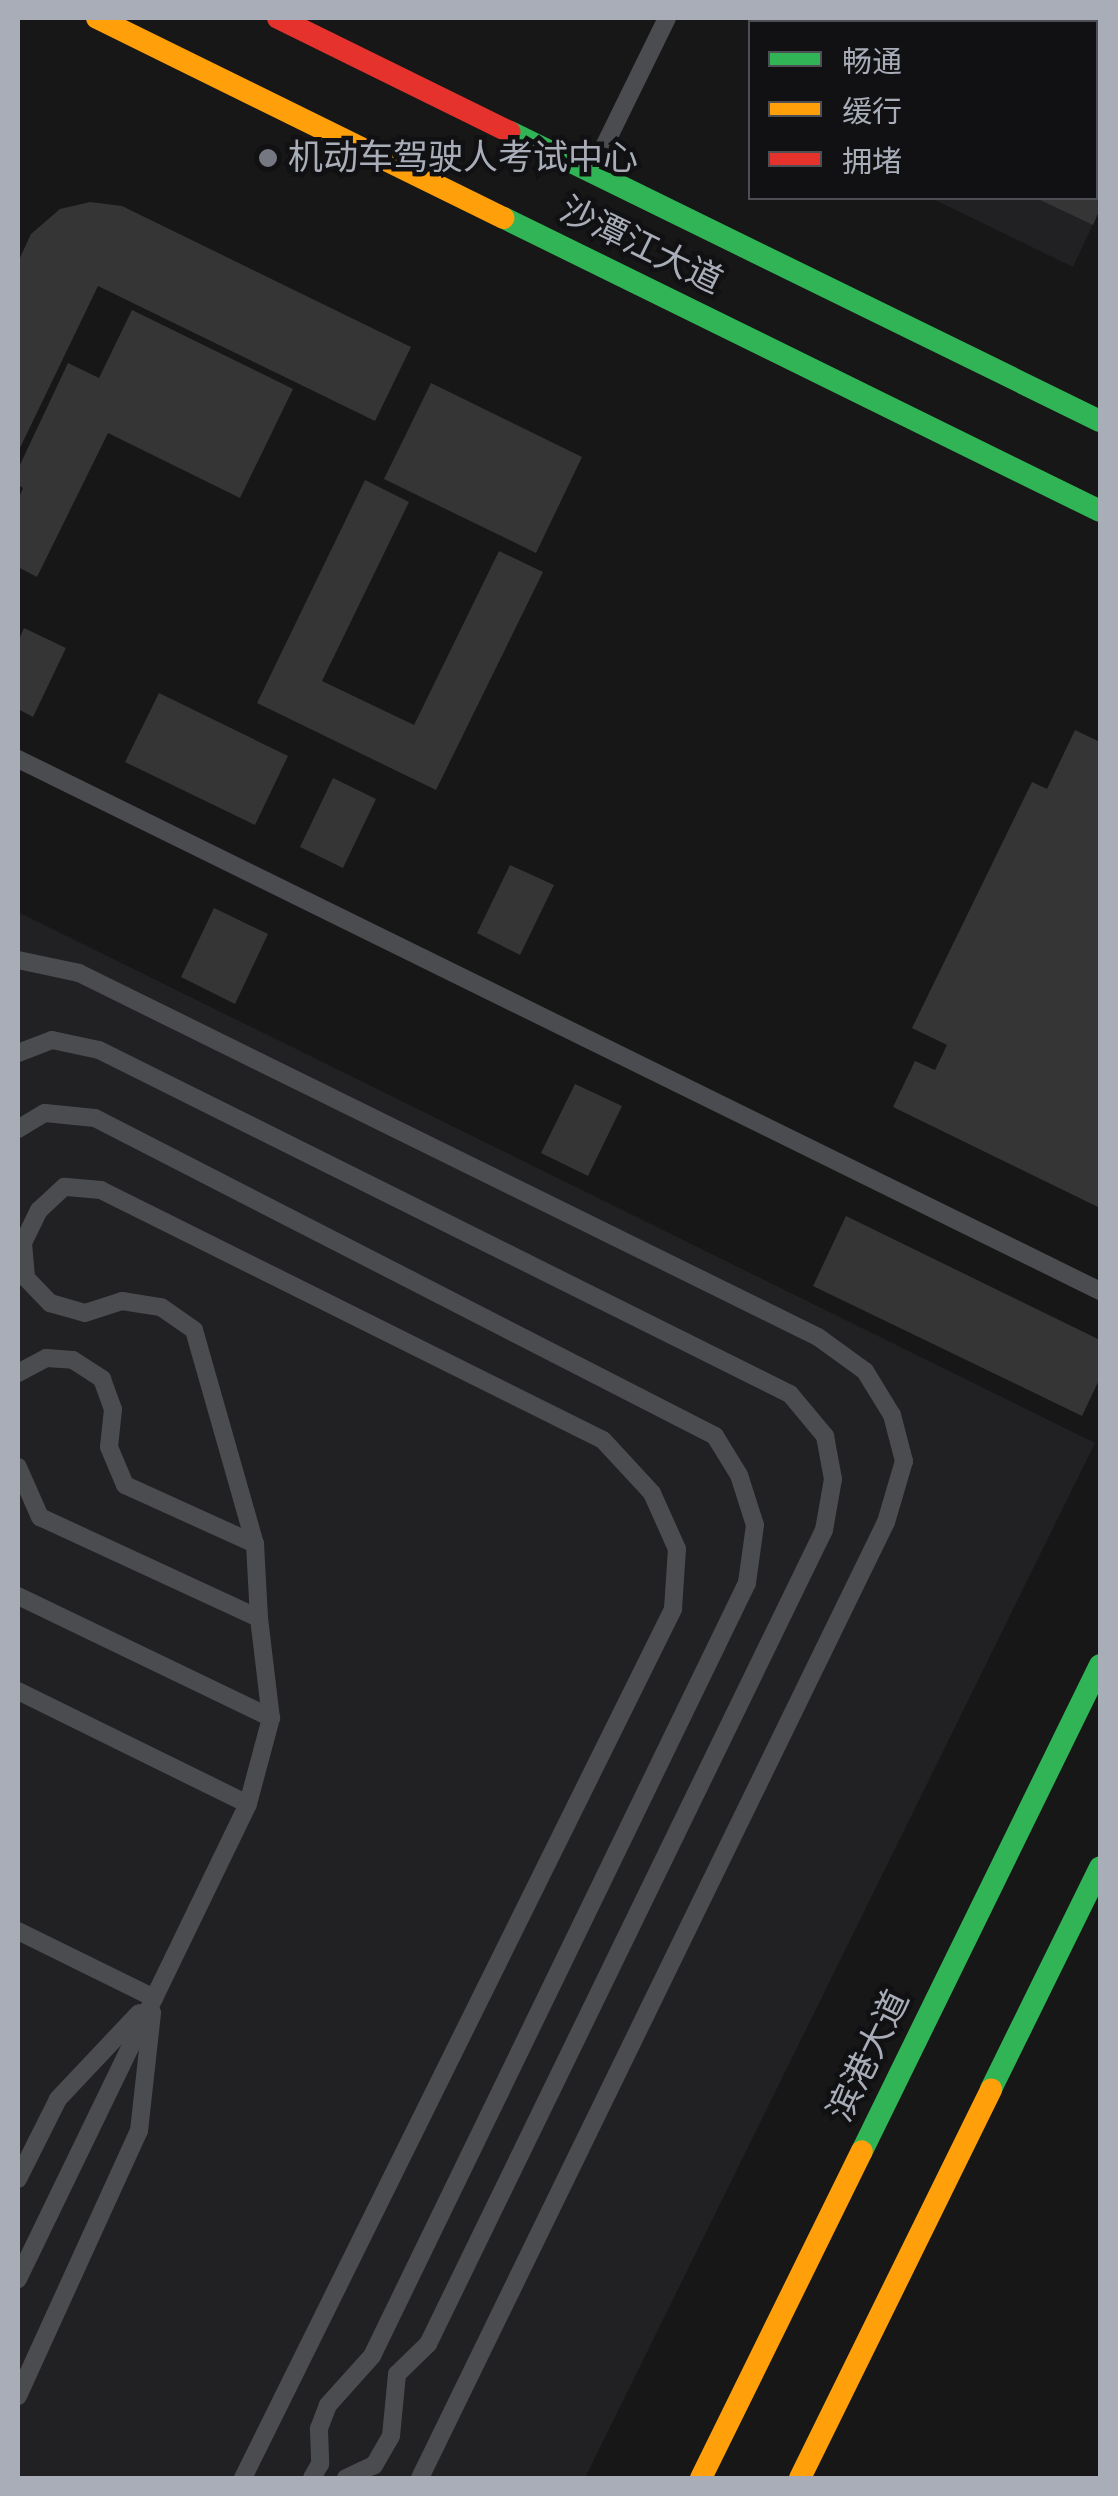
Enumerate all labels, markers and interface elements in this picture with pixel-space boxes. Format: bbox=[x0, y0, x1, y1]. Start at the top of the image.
legend bbox=[748, 20, 1098, 200]
text: 畅通 bbox=[842, 44, 902, 79]
text: 缓行 bbox=[842, 94, 902, 129]
place label: 机动车驾驶人考试中心 bbox=[288, 137, 638, 179]
text: 拥堵 bbox=[842, 144, 902, 179]
marker: 机动车驾驶人考试中心 bbox=[257, 147, 279, 169]
street label: 沙潭江大道 bbox=[553, 189, 729, 303]
street label: 滨港大道 bbox=[819, 1984, 919, 2128]

